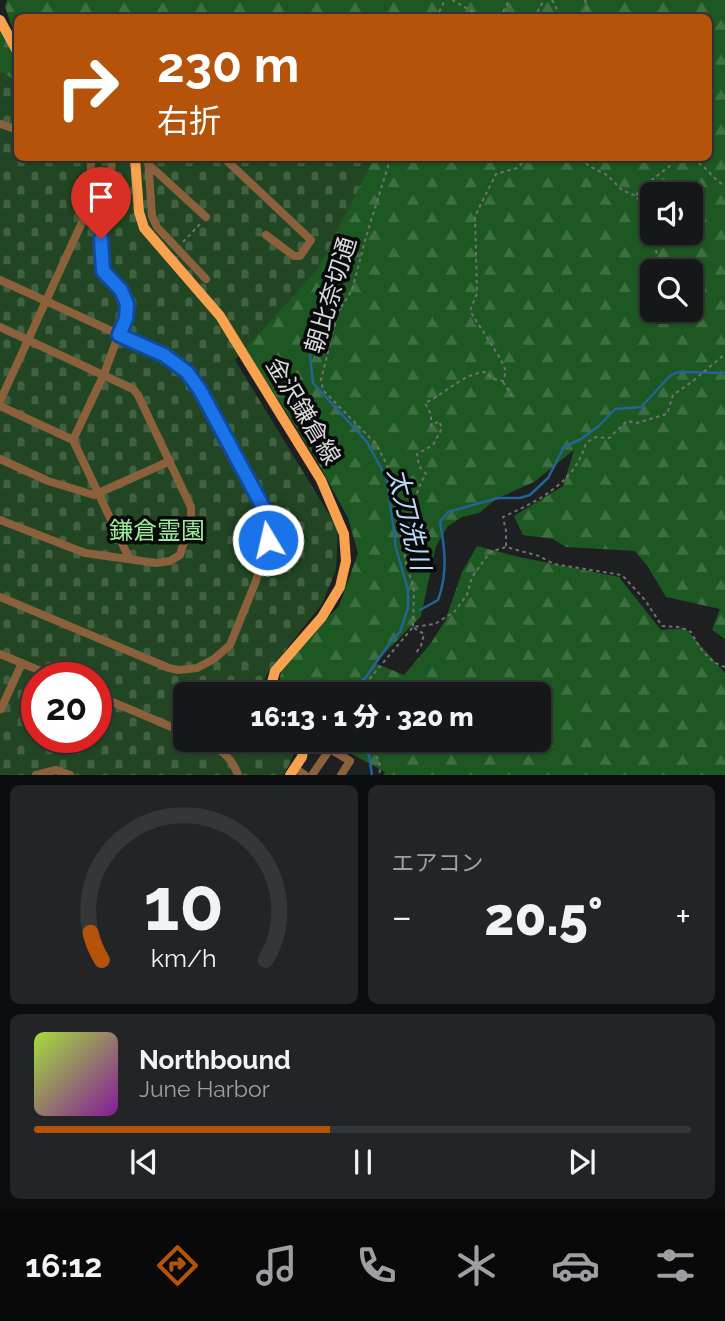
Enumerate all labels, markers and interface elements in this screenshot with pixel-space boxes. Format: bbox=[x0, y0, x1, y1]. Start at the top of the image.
text: 230 m bbox=[157, 36, 299, 93]
icon: right bbox=[42, 42, 133, 133]
text: 右折 bbox=[157, 102, 221, 139]
pin bbox=[71, 167, 131, 239]
icon: arrive bbox=[82, 178, 120, 216]
map controls bbox=[640, 182, 703, 322]
button: sound bbox=[640, 182, 703, 245]
street label: 朝比奈切通 bbox=[299, 233, 362, 356]
button: search bbox=[640, 259, 703, 322]
street label: 金沢鎌倉線 bbox=[260, 352, 347, 470]
water label: 太刀洗川 bbox=[382, 465, 437, 576]
position arrow bbox=[231, 503, 305, 577]
park label: 鎌倉霊園 bbox=[109, 516, 205, 545]
speed limit sign: 20 bbox=[21, 662, 112, 753]
text: 16:13 · 1 分 · 320 m bbox=[250, 702, 474, 732]
text: エアコン bbox=[392, 849, 484, 876]
text: 10 bbox=[143, 863, 224, 948]
text: 20.5° bbox=[484, 886, 603, 947]
text: − bbox=[392, 894, 412, 939]
text: + bbox=[675, 894, 691, 939]
text: km/h bbox=[151, 943, 217, 973]
text: Northbound bbox=[139, 1045, 291, 1075]
text: June Harbor bbox=[139, 1075, 270, 1102]
icon: previous bbox=[125, 1143, 163, 1181]
icon: pause bbox=[344, 1143, 382, 1181]
icon: next bbox=[563, 1143, 601, 1181]
icon: directions bbox=[153, 1241, 202, 1290]
icon: music bbox=[252, 1241, 301, 1290]
icon: phone bbox=[352, 1241, 401, 1290]
icon: climate bbox=[452, 1241, 501, 1290]
icon: car bbox=[551, 1241, 600, 1290]
icon: filters bbox=[651, 1241, 700, 1290]
text: 16:12 bbox=[25, 1247, 102, 1284]

